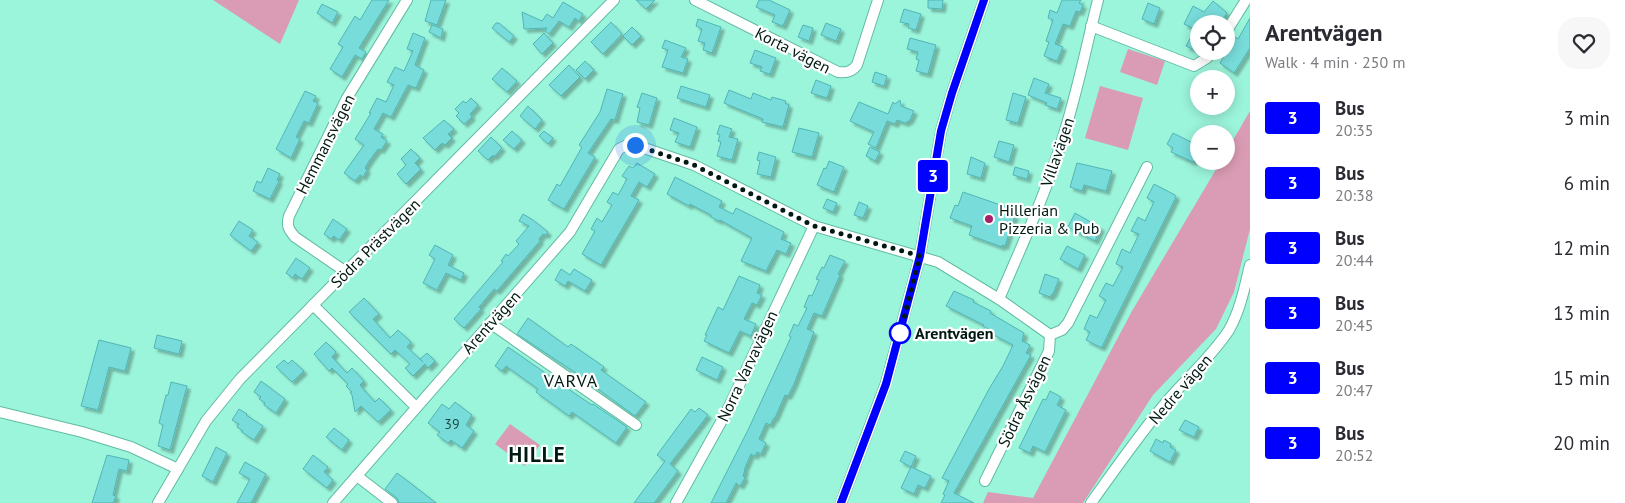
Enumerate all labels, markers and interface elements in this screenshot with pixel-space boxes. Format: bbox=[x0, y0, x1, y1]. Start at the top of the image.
map controls bbox=[1190, 15, 1235, 170]
button: locate bbox=[1190, 15, 1235, 60]
text: Arentvägen bbox=[1265, 17, 1383, 48]
button: heart bbox=[1558, 17, 1610, 69]
street label: Korta vägen bbox=[752, 22, 834, 78]
text: Walk · 4 min · 250 m bbox=[1265, 52, 1405, 72]
button: + bbox=[1190, 70, 1235, 115]
street label: Hemmansvägen bbox=[291, 91, 359, 197]
text: Bus bbox=[1335, 96, 1364, 120]
text: 3 bbox=[1287, 106, 1298, 129]
text: 3 min bbox=[1564, 106, 1610, 130]
street label: Villavägen bbox=[1036, 115, 1078, 190]
text: 20:35 bbox=[1335, 120, 1373, 140]
button: − bbox=[1190, 125, 1235, 170]
your location bbox=[623, 133, 648, 158]
line badge: 3 bbox=[917, 160, 949, 192]
text: Bus bbox=[1335, 161, 1364, 185]
text: 3 bbox=[928, 164, 938, 187]
text: 3 bbox=[1287, 171, 1298, 194]
text: 6 min bbox=[1564, 171, 1610, 195]
text: 20:38 bbox=[1335, 185, 1373, 205]
street label: Södra Prästvägen bbox=[326, 194, 424, 292]
place label: Hillerian Pizzeria & Pub bbox=[999, 200, 1099, 238]
marker: Hillerian Pizzeria & Pub bbox=[983, 213, 995, 225]
text: Bus bbox=[1335, 226, 1364, 250]
text: 3 bbox=[1287, 236, 1298, 259]
text: 12 min bbox=[1553, 236, 1610, 260]
text: 20:44 bbox=[1335, 250, 1373, 270]
street label: Arentvägen bbox=[457, 286, 525, 358]
text: Bus bbox=[1335, 291, 1364, 315]
text: 3 bbox=[1287, 301, 1298, 324]
text: 13 min bbox=[1553, 301, 1610, 325]
street label: Norra Varvavägen bbox=[712, 307, 782, 425]
text: 20:45 bbox=[1335, 315, 1373, 335]
marker: Arentvägen bbox=[889, 322, 911, 344]
place label: Arentvägen bbox=[915, 323, 993, 343]
street label: Nedre vägen bbox=[1144, 350, 1216, 428]
street label: Södra Åsvägen bbox=[993, 352, 1055, 450]
text: Bus bbox=[1335, 356, 1364, 380]
text: 3 bbox=[1287, 366, 1298, 389]
text: 15 min bbox=[1553, 366, 1610, 390]
district label: VARVA bbox=[543, 369, 598, 392]
text: 20:47 bbox=[1335, 380, 1373, 400]
house number: 39 bbox=[444, 415, 460, 433]
text: Bus bbox=[1335, 421, 1364, 445]
text: 3 bbox=[1287, 431, 1298, 454]
text: 20 min bbox=[1553, 431, 1610, 455]
district label: HILLE bbox=[508, 441, 566, 468]
text: 20:52 bbox=[1335, 445, 1373, 465]

